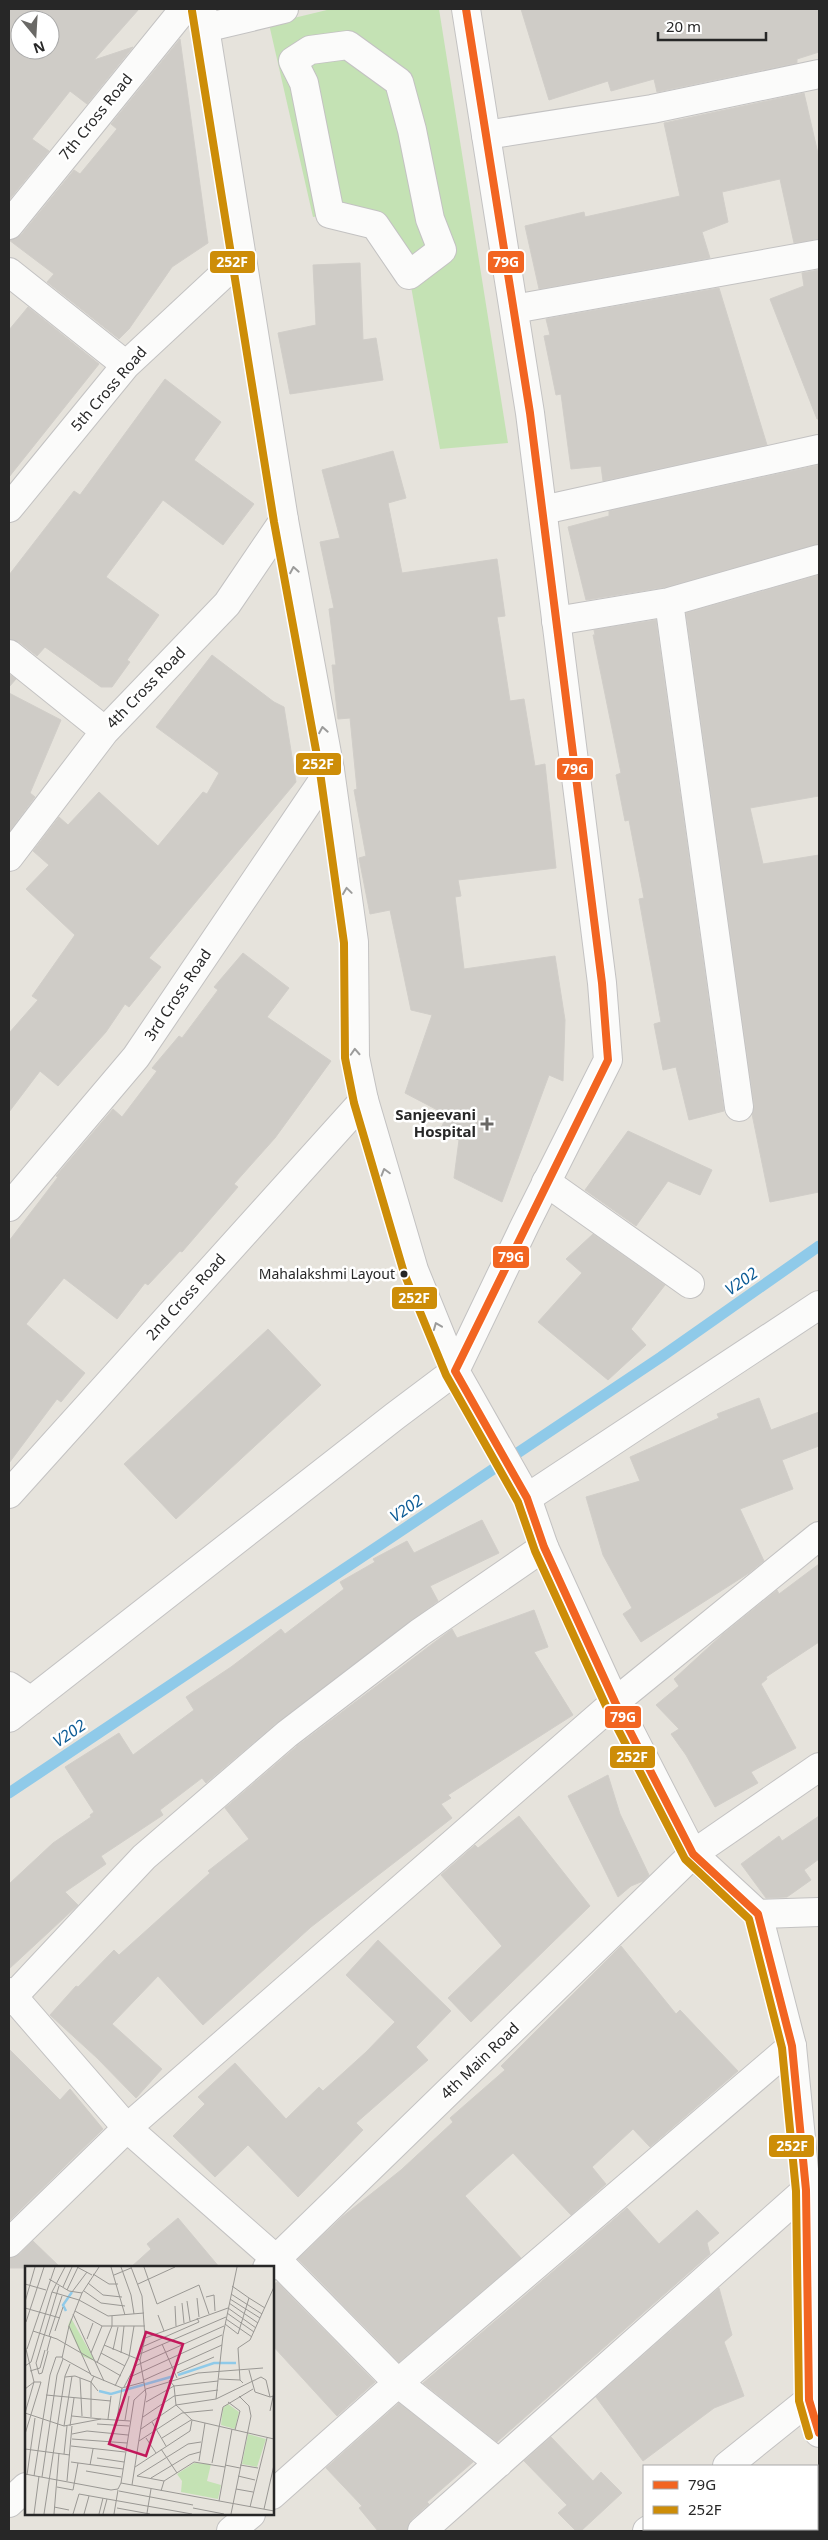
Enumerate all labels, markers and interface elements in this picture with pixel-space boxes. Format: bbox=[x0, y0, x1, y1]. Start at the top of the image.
north arrow bbox=[10, 10, 60, 60]
scale bar bbox=[658, 10, 766, 42]
text: 20 m bbox=[666, 16, 701, 36]
text: N bbox=[31, 37, 48, 59]
street label: 7th Cross Road bbox=[54, 69, 136, 164]
line badge: 252F bbox=[209, 250, 256, 274]
line badge: 79G bbox=[487, 250, 525, 274]
text: 252F bbox=[216, 252, 248, 271]
text: 79G bbox=[493, 252, 519, 271]
street label: 5th Cross Road bbox=[66, 342, 151, 435]
one-way arrow bbox=[289, 566, 299, 574]
street label: 4th Cross Road bbox=[101, 642, 189, 732]
one-way arrow bbox=[318, 725, 328, 734]
line badge: 252F bbox=[295, 752, 342, 776]
text: 252F bbox=[302, 754, 334, 773]
line badge: 79G bbox=[556, 757, 594, 781]
text: 79G bbox=[562, 759, 588, 778]
one-way arrow bbox=[342, 886, 353, 894]
street label: 3rd Cross Road bbox=[139, 945, 215, 1044]
one-way arrow bbox=[350, 1048, 360, 1056]
place label: Sanjeevani Hospital bbox=[395, 1104, 476, 1141]
marker: Sanjeevani Hospital bbox=[480, 1117, 494, 1131]
one-way arrow bbox=[380, 1169, 390, 1177]
line badge: 79G bbox=[492, 1245, 530, 1269]
text: 79G bbox=[498, 1247, 524, 1266]
street label: 2nd Cross Road bbox=[141, 1249, 229, 1344]
water label: V202 bbox=[720, 1262, 762, 1300]
place label: Mahalakshmi Layout bbox=[259, 1264, 395, 1283]
marker: Mahalakshmi Layout bbox=[399, 1269, 409, 1279]
line badge: 252F bbox=[391, 1286, 438, 1310]
text: 252F bbox=[398, 1288, 430, 1307]
one-way arrow bbox=[433, 1322, 443, 1331]
water label: V202 bbox=[385, 1489, 427, 1527]
line badge: 79G bbox=[604, 1705, 642, 1729]
text: 79G bbox=[610, 1707, 636, 1726]
water label: V202 bbox=[48, 1714, 90, 1752]
line badge: 252F bbox=[609, 1745, 656, 1769]
text: 252F bbox=[616, 1747, 648, 1766]
street label: 4th Main Road bbox=[436, 2018, 523, 2103]
line badge: 252F bbox=[768, 2134, 815, 2158]
text: 252F bbox=[776, 2136, 808, 2155]
inset map bbox=[25, 2266, 274, 2515]
legend bbox=[643, 2465, 818, 2530]
text: 79G bbox=[688, 2474, 716, 2494]
text: 252F bbox=[688, 2499, 722, 2519]

